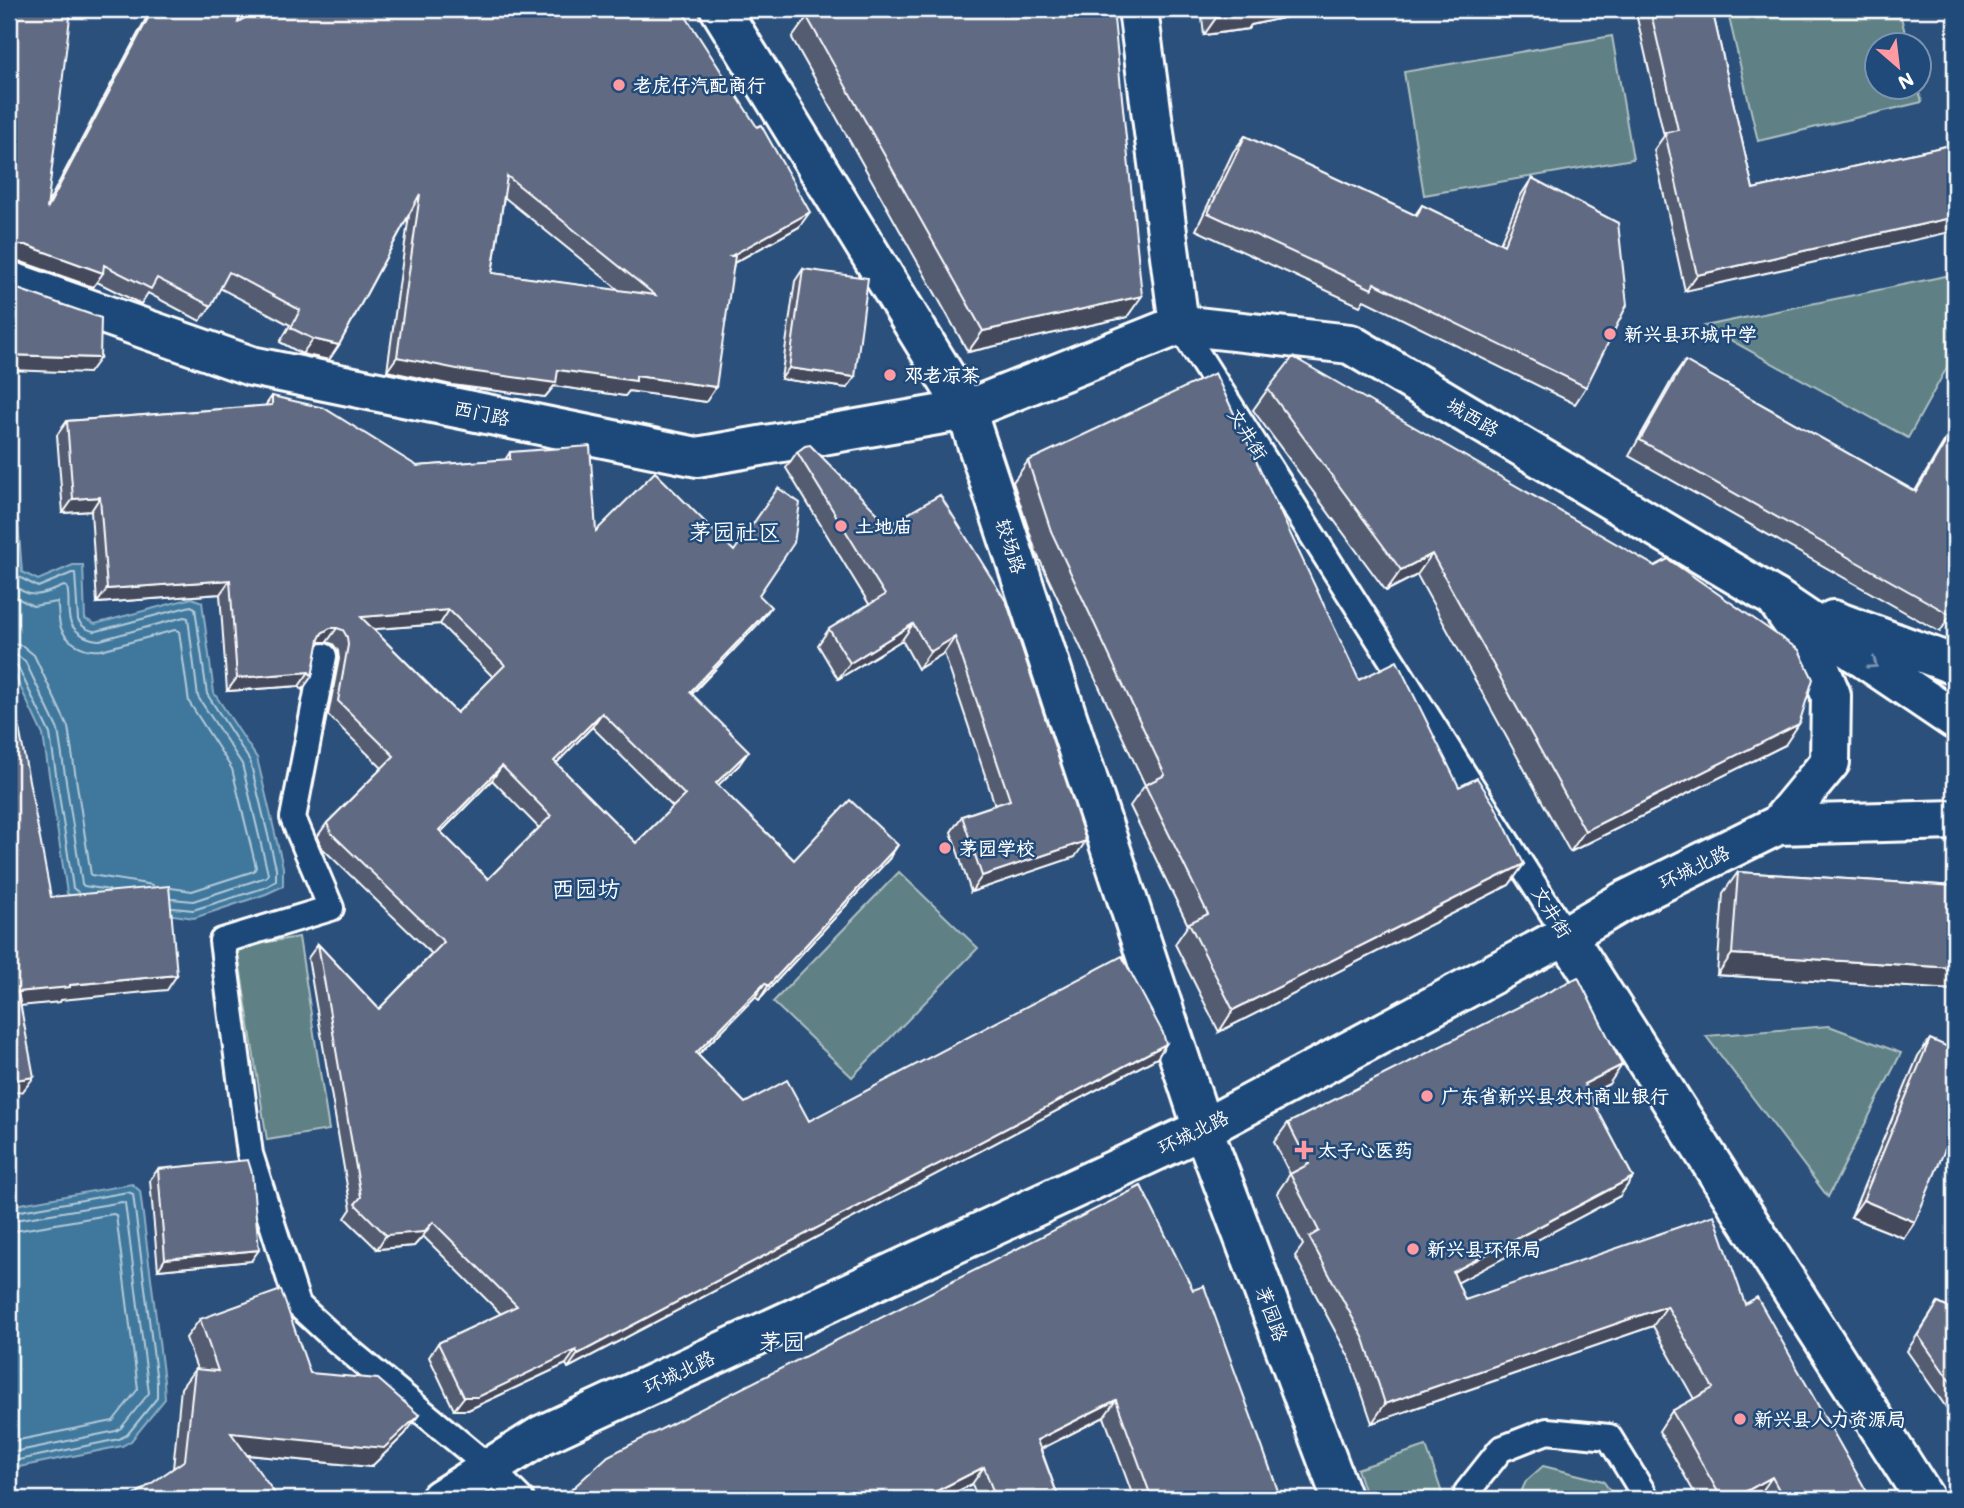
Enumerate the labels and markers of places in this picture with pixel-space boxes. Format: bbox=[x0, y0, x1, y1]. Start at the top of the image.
place label: 老虎仔汽配商行 bbox=[633, 72, 766, 97]
marker: 老虎仔汽配商行 bbox=[611, 77, 627, 93]
place label: 新兴县环城中学 bbox=[1624, 321, 1757, 346]
marker: 新兴县环城中学 bbox=[1602, 326, 1618, 342]
place label: 邓老凉茶 bbox=[904, 362, 980, 387]
marker: 邓老凉茶 bbox=[882, 367, 898, 383]
place label: 土地庙 bbox=[855, 513, 912, 538]
marker: 土地庙 bbox=[833, 518, 849, 534]
place label: 茅园学校 bbox=[959, 835, 1035, 860]
marker: 茅园学校 bbox=[937, 840, 953, 856]
place label: 广东省新兴县农村商业银行 bbox=[1441, 1083, 1669, 1108]
marker: 广东省新兴县农村商业银行 bbox=[1419, 1088, 1435, 1104]
place label: 太子心医药 bbox=[1318, 1137, 1413, 1162]
marker: 太子心医药 bbox=[1296, 1142, 1312, 1158]
place label: 新兴县环保局 bbox=[1427, 1236, 1541, 1261]
marker: 新兴县环保局 bbox=[1405, 1241, 1421, 1257]
place label: 新兴县人力资源局 bbox=[1754, 1406, 1906, 1431]
marker: 新兴县人力资源局 bbox=[1732, 1411, 1748, 1427]

